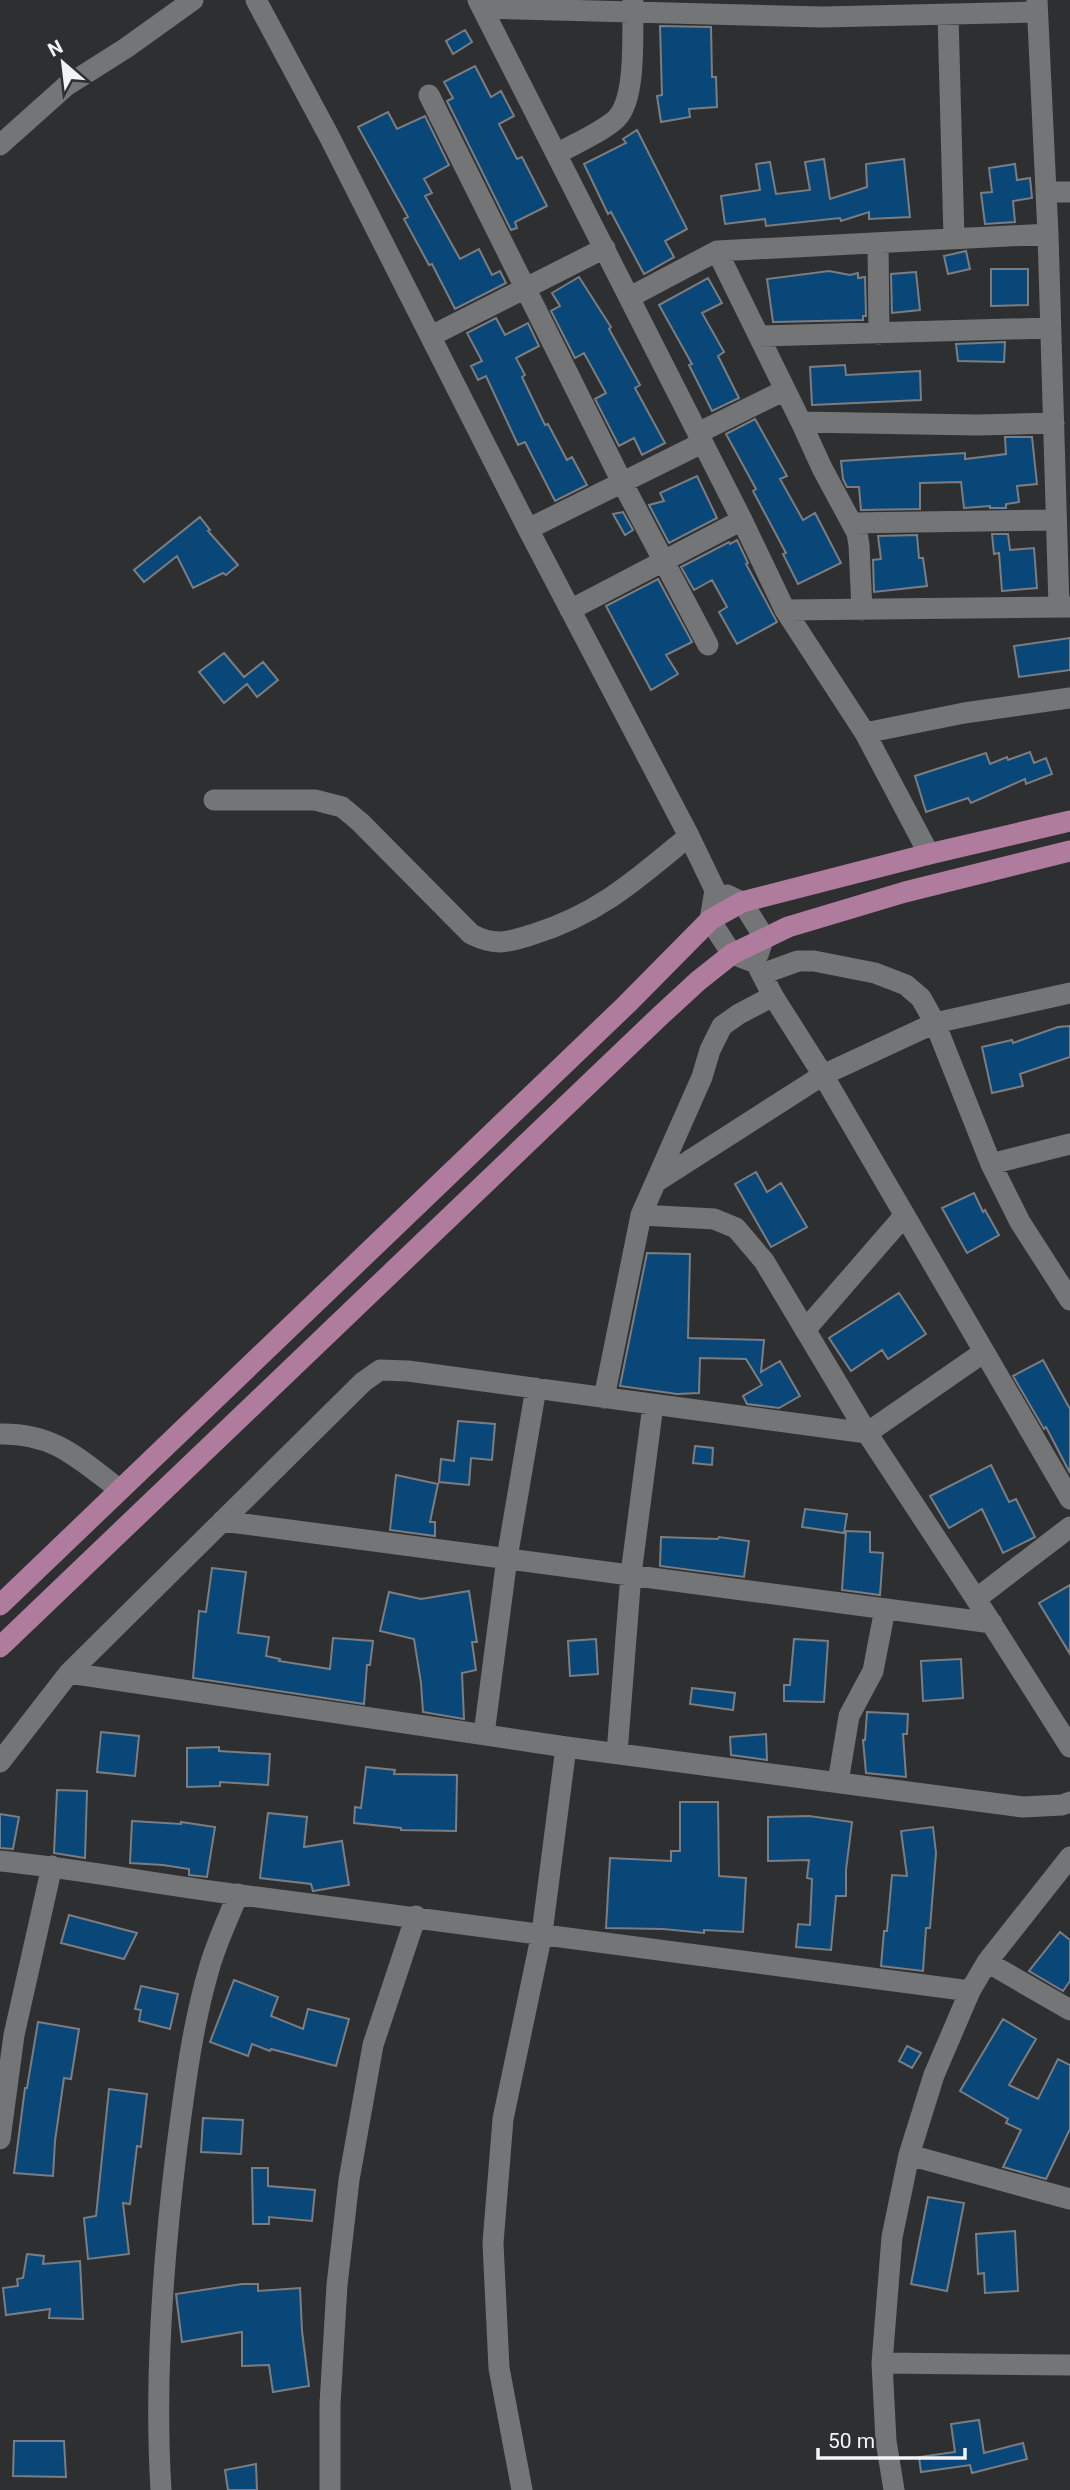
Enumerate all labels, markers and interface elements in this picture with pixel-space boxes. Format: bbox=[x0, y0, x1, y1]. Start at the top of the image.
north arrow bbox=[28, 28, 98, 98]
text: N bbox=[44, 35, 67, 62]
scale bar bbox=[818, 2416, 965, 2460]
text: 50 m bbox=[828, 2429, 875, 2453]

